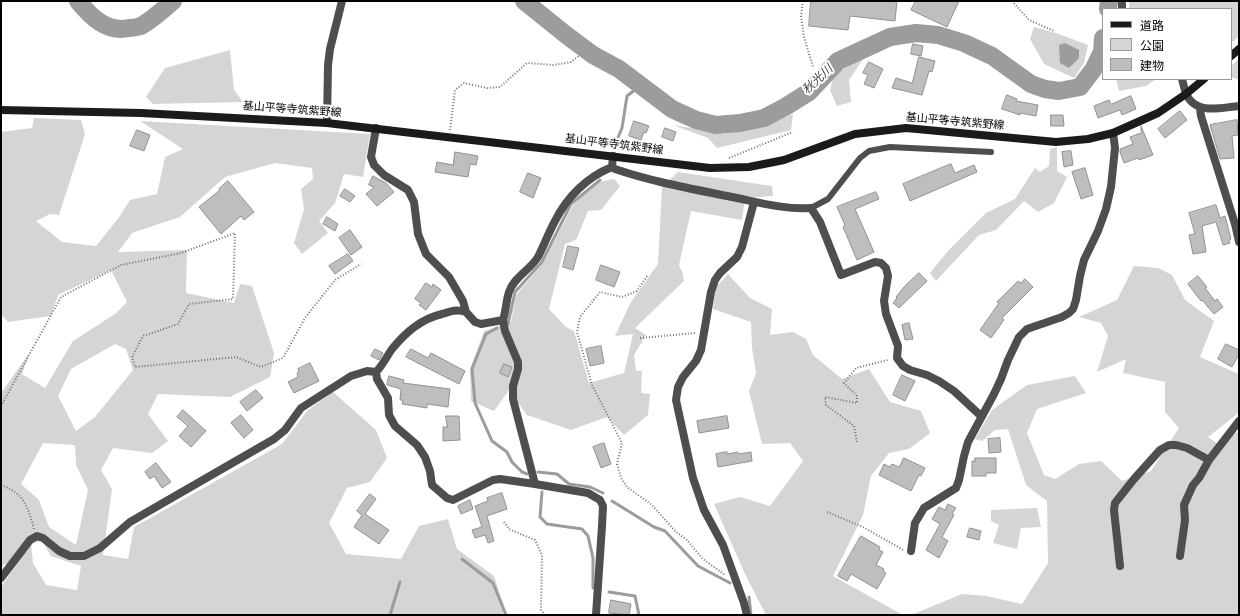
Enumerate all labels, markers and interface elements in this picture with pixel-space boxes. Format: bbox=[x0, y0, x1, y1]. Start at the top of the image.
legend bbox=[1102, 8, 1232, 80]
text: 道路 bbox=[1140, 19, 1164, 33]
text: 公園 bbox=[1140, 39, 1164, 53]
text: 建物 bbox=[1140, 59, 1164, 73]
water label: 秋光川 bbox=[800, 62, 836, 98]
street label: 基山平等寺筑紫野線 bbox=[242, 100, 342, 120]
street label: 基山平等寺筑紫野線 bbox=[905, 111, 1005, 133]
street label: 基山平等寺筑紫野線 bbox=[564, 132, 664, 158]

